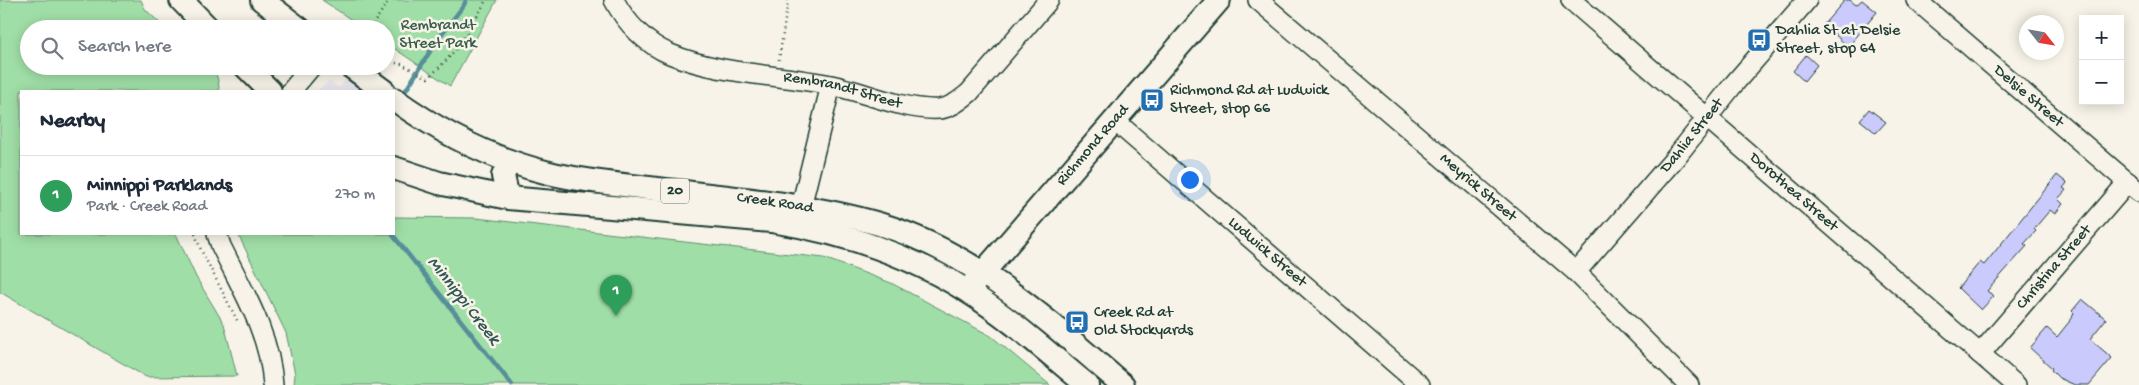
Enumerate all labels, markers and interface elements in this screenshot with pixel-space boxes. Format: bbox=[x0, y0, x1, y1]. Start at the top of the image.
north arrow bbox=[2019, 15, 2064, 60]
map controls bbox=[2079, 15, 2124, 105]
button: + bbox=[2079, 15, 2124, 60]
park label: Rembrandt Street Park bbox=[400, 17, 478, 54]
search box bbox=[20, 20, 395, 75]
place label: Dahlia St at Delsie Street, stop 64 bbox=[1775, 22, 1901, 59]
bus stop icon: Dahlia St at Delsie Street, stop 64 bbox=[1746, 27, 1772, 53]
icon: search bbox=[38, 34, 66, 62]
text: Search here bbox=[78, 36, 172, 59]
button: − bbox=[2079, 60, 2124, 105]
street label: Delsie Street bbox=[1988, 61, 2068, 133]
street label: Rembrandt Street bbox=[782, 68, 905, 114]
place label: Richmond Rd at Ludwick Street, stop 66 bbox=[1170, 82, 1330, 119]
bus stop icon: Richmond Rd at Ludwick Street, stop 66 bbox=[1139, 87, 1165, 113]
street label: Dahlia Street bbox=[1656, 94, 1729, 178]
street label: Richmond Road bbox=[1053, 100, 1135, 190]
text: Nearby bbox=[40, 110, 105, 135]
street label: Dorothea Street bbox=[1744, 148, 1843, 237]
street label: Meyrick Street bbox=[1435, 150, 1521, 227]
your location bbox=[1177, 167, 1203, 193]
text: Minnippi Parklands bbox=[87, 175, 232, 198]
road number: 20 bbox=[661, 178, 689, 204]
text: 1 bbox=[53, 186, 59, 205]
text: 270 m bbox=[335, 186, 375, 205]
street label: Creek Road bbox=[736, 188, 816, 218]
text: Park · Creek Road bbox=[87, 198, 207, 217]
street label: Ludwick Street bbox=[1224, 213, 1311, 293]
street label: Christina Street bbox=[2013, 220, 2097, 314]
water label: Minnippi Creek bbox=[422, 253, 505, 351]
pin: 1 bbox=[600, 275, 632, 316]
place label: Creek Rd at Old Stockyards bbox=[1094, 304, 1194, 341]
bus stop icon: Creek Rd at Old Stockyards bbox=[1064, 309, 1090, 335]

